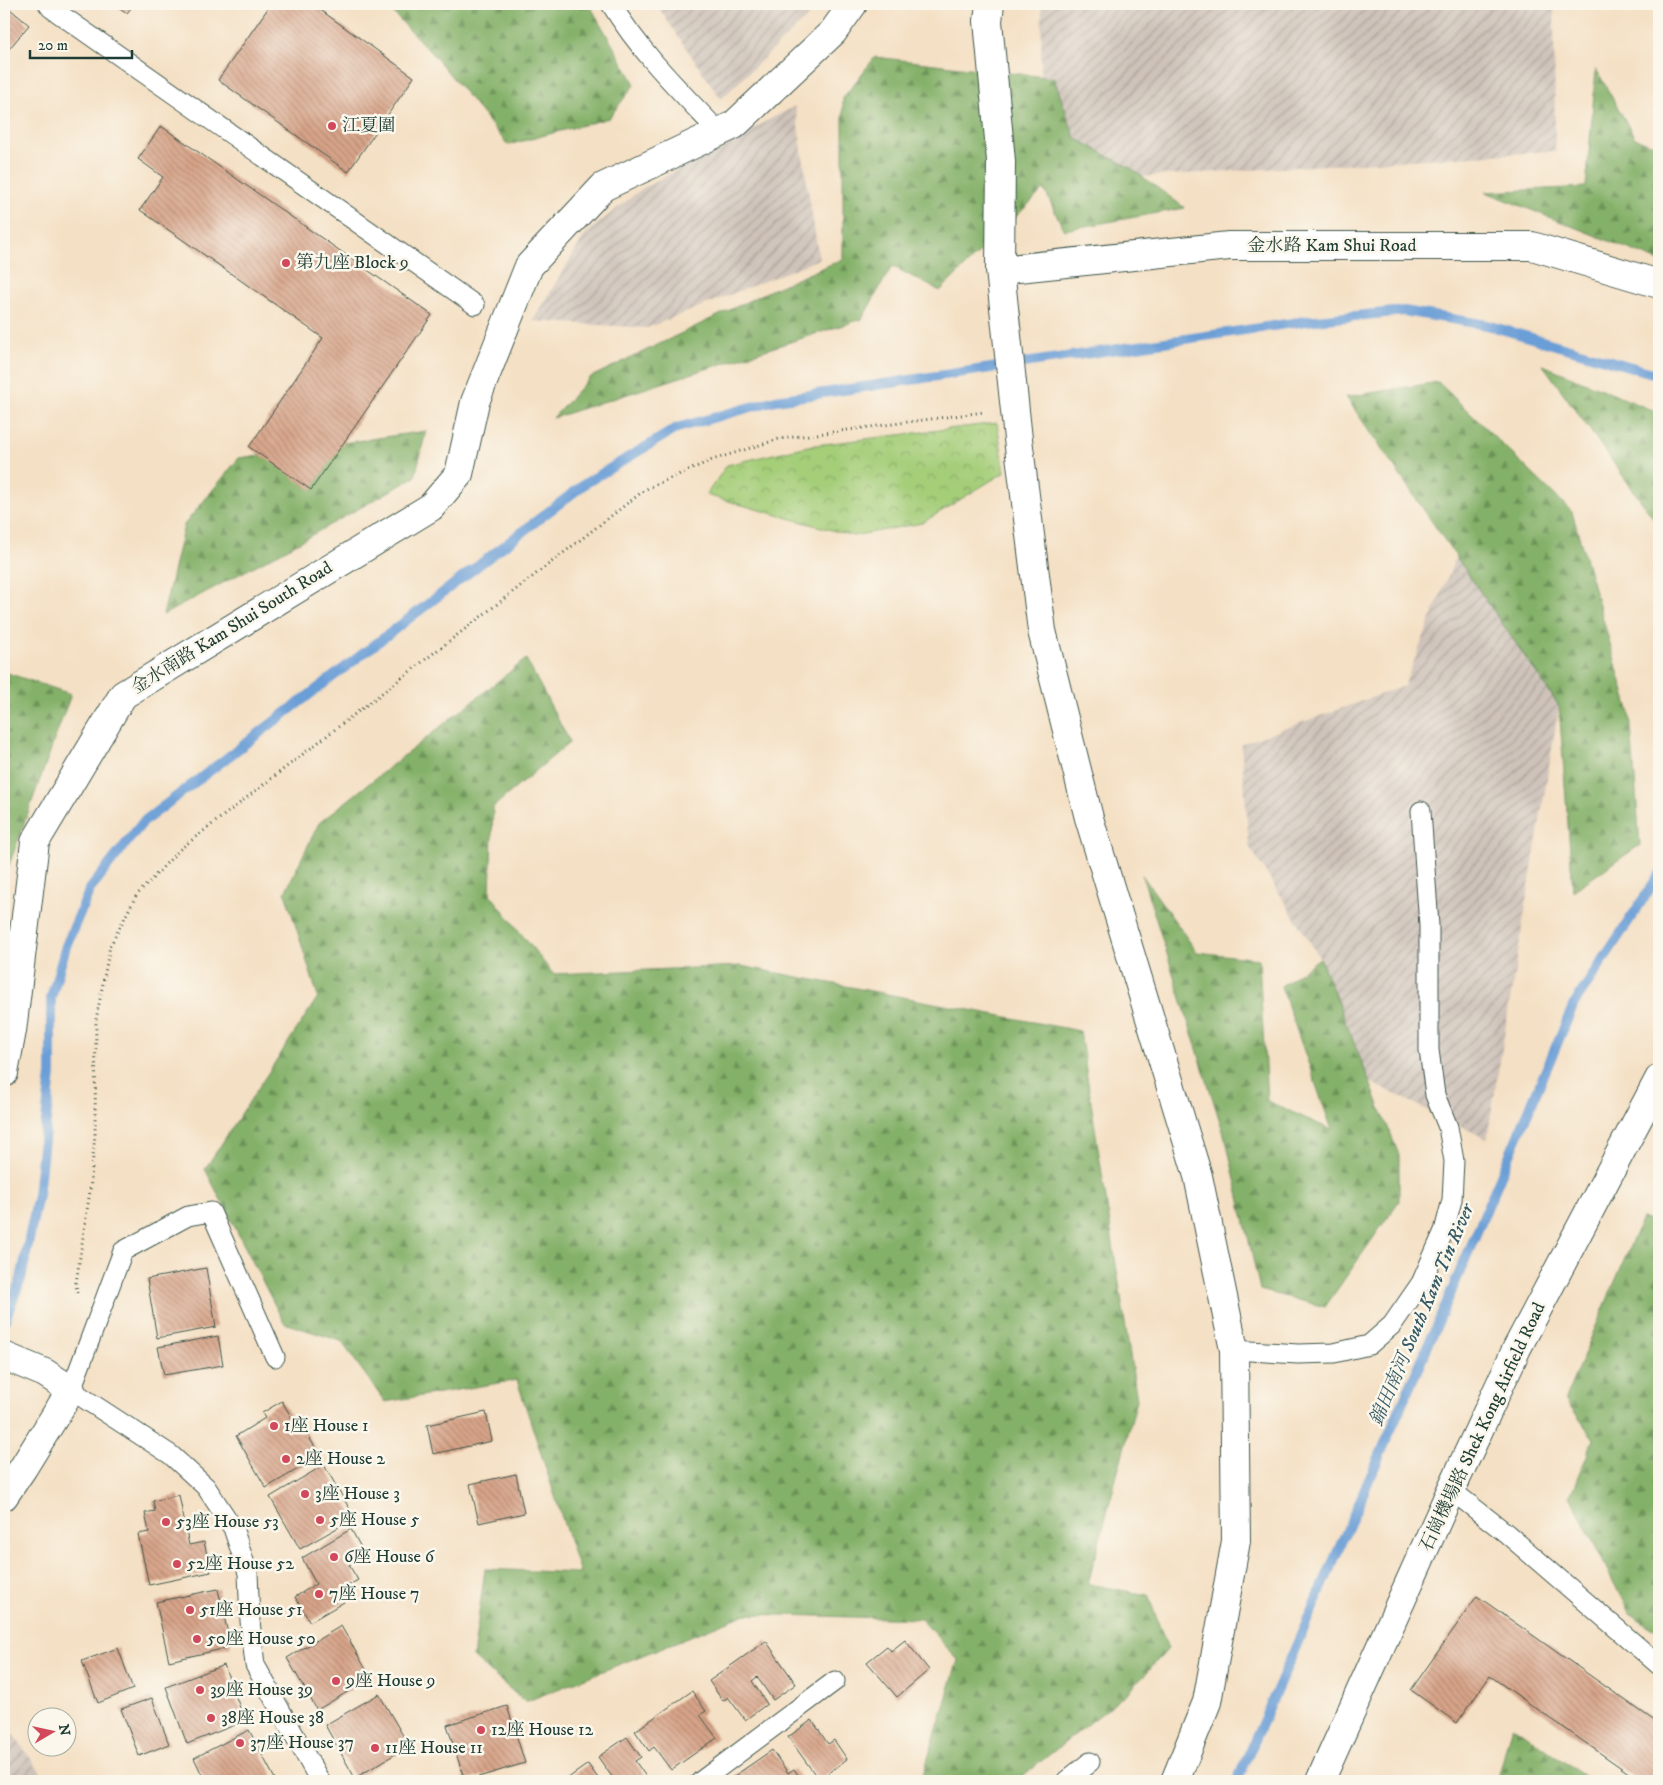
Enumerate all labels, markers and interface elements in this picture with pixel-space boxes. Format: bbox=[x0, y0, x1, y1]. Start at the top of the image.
scale bar bbox=[30, 28, 132, 60]
text: 20 m bbox=[38, 36, 68, 55]
place label: 江夏圍 bbox=[342, 115, 396, 137]
marker: 江夏圍 bbox=[326, 120, 338, 132]
street label: 金水路 Kam Shui Road bbox=[1248, 235, 1416, 257]
place label: 第九座 Block 9 bbox=[296, 252, 409, 274]
marker: 第九座 Block 9 bbox=[280, 257, 292, 269]
street label: 金水南路 Kam Shui South Road bbox=[127, 557, 337, 699]
water label: 錦田南河 South Kam Tin River bbox=[1365, 1199, 1480, 1429]
street label: 石崗機場路 Shek Kong Airfield Road bbox=[1416, 1299, 1550, 1555]
place label: 1座 House 1 bbox=[284, 1415, 369, 1437]
marker: 1座 House 1 bbox=[268, 1420, 280, 1432]
place label: 2座 House 2 bbox=[296, 1448, 385, 1470]
marker: 2座 House 2 bbox=[280, 1453, 292, 1465]
place label: 3座 House 3 bbox=[315, 1483, 400, 1505]
marker: 3座 House 3 bbox=[299, 1488, 311, 1500]
place label: 5座 House 5 bbox=[330, 1509, 419, 1531]
place label: 53座 House 53 bbox=[176, 1511, 279, 1533]
marker: 5座 House 5 bbox=[314, 1514, 326, 1526]
marker: 53座 House 53 bbox=[160, 1516, 172, 1528]
place label: 6座 House 6 bbox=[344, 1546, 435, 1568]
marker: 6座 House 6 bbox=[328, 1551, 340, 1563]
place label: 52座 House 52 bbox=[187, 1553, 294, 1575]
marker: 52座 House 52 bbox=[171, 1558, 183, 1570]
place label: 7座 House 7 bbox=[329, 1583, 419, 1605]
marker: 7座 House 7 bbox=[313, 1588, 325, 1600]
place label: 51座 House 51 bbox=[200, 1599, 303, 1621]
marker: 51座 House 51 bbox=[184, 1604, 196, 1616]
place label: 50座 House 50 bbox=[207, 1628, 316, 1650]
marker: 50座 House 50 bbox=[191, 1633, 203, 1645]
place label: 9座 House 9 bbox=[345, 1670, 435, 1692]
marker: 9座 House 9 bbox=[330, 1675, 342, 1687]
place label: 39座 House 39 bbox=[210, 1679, 313, 1701]
marker: 39座 House 39 bbox=[194, 1684, 206, 1696]
place label: 38座 House 38 bbox=[221, 1707, 324, 1729]
north arrow bbox=[28, 1708, 78, 1758]
marker: 38座 House 38 bbox=[205, 1712, 217, 1724]
place label: 12座 House 12 bbox=[491, 1719, 594, 1741]
text: N bbox=[54, 1723, 74, 1738]
marker: 12座 House 12 bbox=[475, 1724, 487, 1736]
place label: 37座 House 37 bbox=[250, 1732, 354, 1754]
marker: 37座 House 37 bbox=[234, 1737, 246, 1749]
place label: 11座 House 11 bbox=[385, 1737, 483, 1759]
marker: 11座 House 11 bbox=[369, 1742, 381, 1754]

